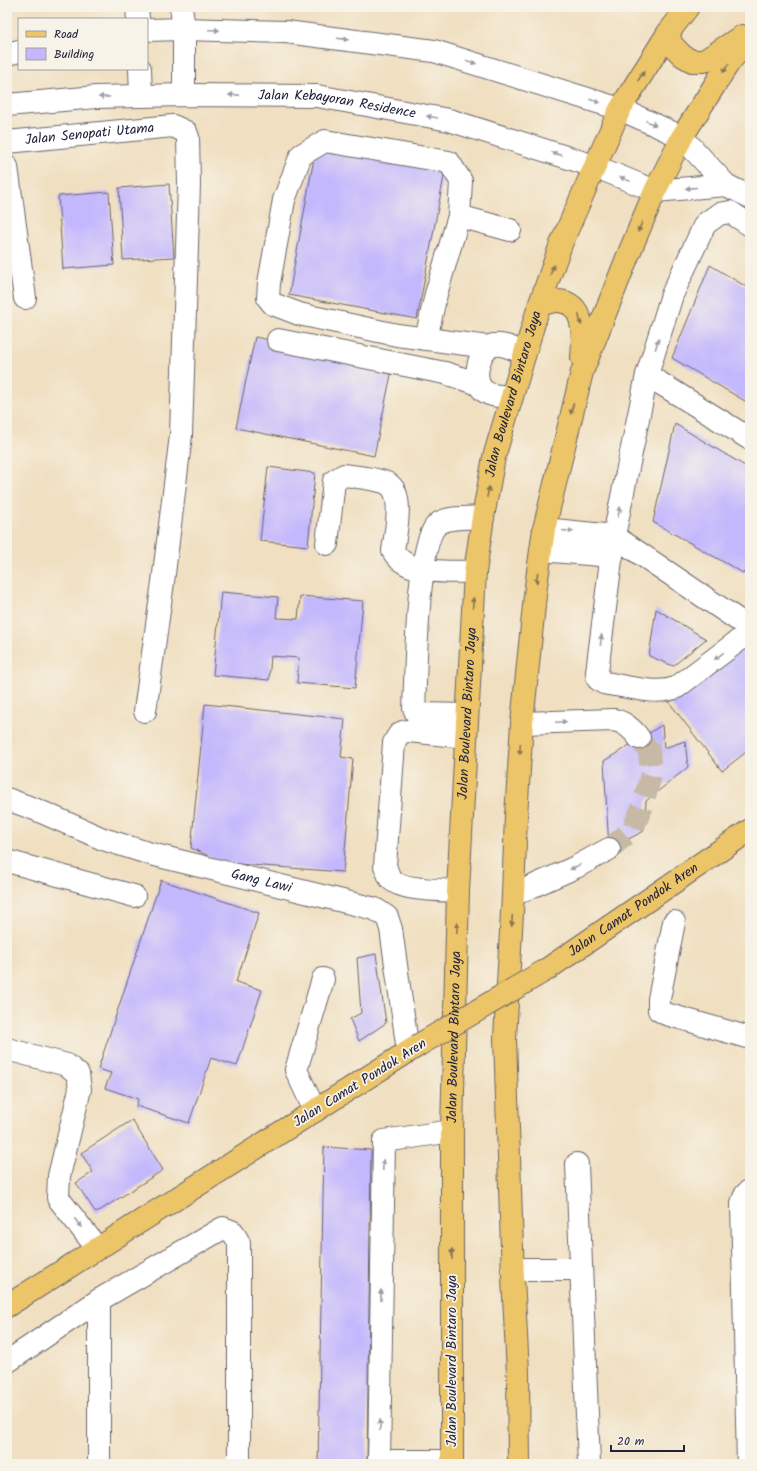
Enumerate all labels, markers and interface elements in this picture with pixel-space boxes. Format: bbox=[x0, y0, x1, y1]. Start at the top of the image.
legend bbox=[18, 18, 148, 70]
text: Road bbox=[54, 25, 79, 44]
one-way arrow bbox=[208, 26, 220, 33]
one-way arrow bbox=[337, 36, 350, 42]
text: Building bbox=[54, 45, 94, 64]
one-way arrow bbox=[465, 59, 477, 65]
one-way arrow bbox=[722, 63, 730, 73]
one-way arrow bbox=[637, 71, 645, 81]
street label: Jalan Kebayoran Residence bbox=[258, 85, 418, 125]
one-way arrow bbox=[227, 92, 240, 98]
one-way arrow bbox=[97, 94, 110, 100]
one-way arrow bbox=[589, 98, 601, 104]
one-way arrow bbox=[426, 114, 438, 120]
street label: Jalan Senopati Utama bbox=[24, 117, 155, 151]
one-way arrow bbox=[646, 120, 657, 126]
one-way arrow bbox=[550, 151, 562, 157]
one-way arrow bbox=[618, 175, 630, 181]
one-way arrow bbox=[685, 185, 697, 192]
one-way arrow bbox=[637, 221, 643, 232]
one-way arrow bbox=[549, 263, 555, 275]
street label: Jalan Boulevard Bintaro Jaya bbox=[480, 308, 548, 479]
one-way arrow bbox=[577, 315, 583, 327]
one-way arrow bbox=[654, 338, 660, 350]
one-way arrow bbox=[569, 404, 575, 416]
one-way arrow bbox=[485, 486, 491, 498]
one-way arrow bbox=[616, 505, 622, 518]
one-way arrow bbox=[562, 528, 574, 535]
one-way arrow bbox=[534, 572, 540, 584]
one-way arrow bbox=[470, 597, 477, 609]
street label: Jalan Boulevard Bintaro Jaya bbox=[452, 627, 483, 800]
one-way arrow bbox=[598, 634, 604, 646]
one-way arrow bbox=[713, 652, 724, 660]
one-way arrow bbox=[555, 718, 567, 725]
one-way arrow bbox=[517, 743, 524, 755]
street label: Jalan Camat Pondok Aren bbox=[564, 857, 703, 963]
street label: Gang Lawi bbox=[229, 863, 295, 899]
one-way arrow bbox=[569, 864, 581, 870]
one-way arrow bbox=[508, 915, 515, 927]
one-way arrow bbox=[454, 922, 461, 934]
street label: Jalan Boulevard Bintaro Jaya bbox=[441, 951, 468, 1123]
street label: Jalan Camat Pondok Aren bbox=[289, 1033, 431, 1133]
one-way arrow bbox=[380, 1158, 386, 1171]
one-way arrow bbox=[73, 1218, 82, 1229]
one-way arrow bbox=[449, 1247, 455, 1260]
street label: Jalan Boulevard Bintaro Jaya bbox=[441, 1275, 463, 1447]
one-way arrow bbox=[378, 1289, 385, 1301]
one-way arrow bbox=[377, 1418, 383, 1431]
scale bar bbox=[611, 1427, 684, 1453]
text: 20 m bbox=[617, 1432, 645, 1451]

